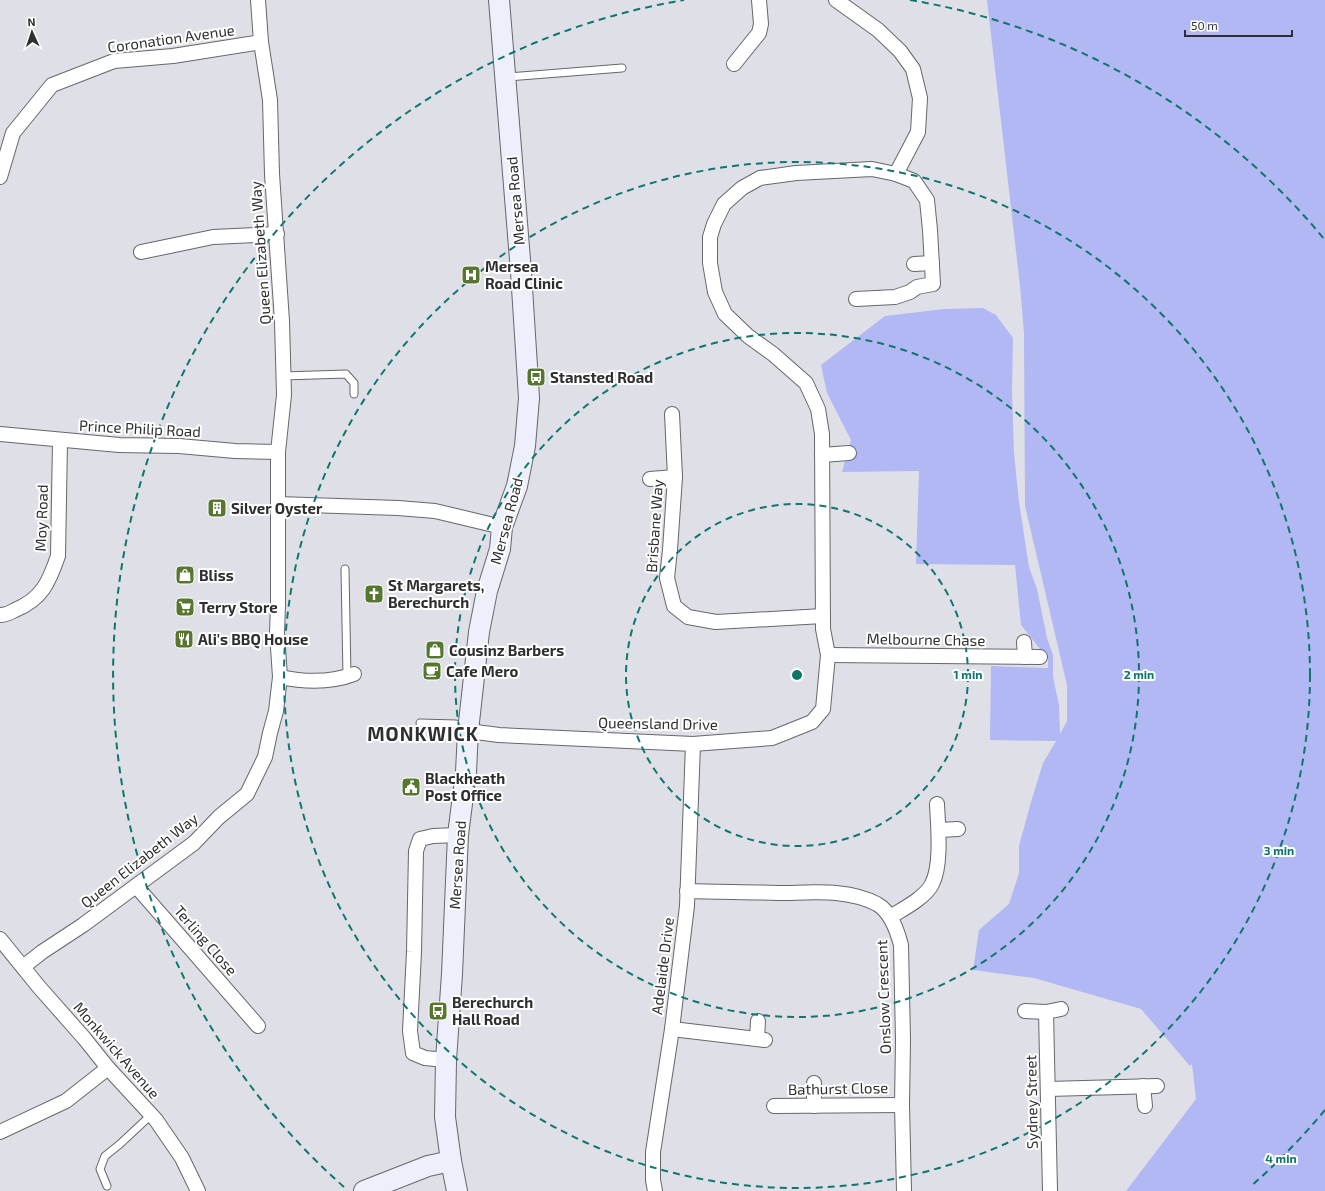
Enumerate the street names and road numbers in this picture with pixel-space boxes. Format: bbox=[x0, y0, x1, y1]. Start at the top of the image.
street label: Coronation Avenue bbox=[106, 20, 236, 56]
street label: Mersea Road bbox=[502, 156, 528, 246]
street label: Queen Elizabeth Way bbox=[246, 181, 275, 325]
street label: Prince Philip Road bbox=[79, 416, 201, 440]
street label: Mersea Road bbox=[486, 476, 526, 566]
street label: Brisbane Way bbox=[642, 479, 666, 573]
street label: Moy Road bbox=[31, 484, 51, 552]
street label: Melbourne Chase bbox=[867, 629, 985, 649]
street label: Queensland Drive bbox=[598, 713, 718, 734]
street label: Queen Elizabeth Way bbox=[77, 809, 202, 912]
street label: Mersea Road bbox=[445, 820, 469, 910]
street label: Terling Close bbox=[171, 901, 241, 979]
street label: Adelaide Drive bbox=[647, 916, 677, 1016]
street label: Onslow Crescent bbox=[872, 939, 894, 1054]
street label: Monkwick Avenue bbox=[70, 998, 164, 1102]
street label: Sydney Street bbox=[1021, 1055, 1041, 1149]
street label: Bathurst Close bbox=[788, 1078, 888, 1098]

